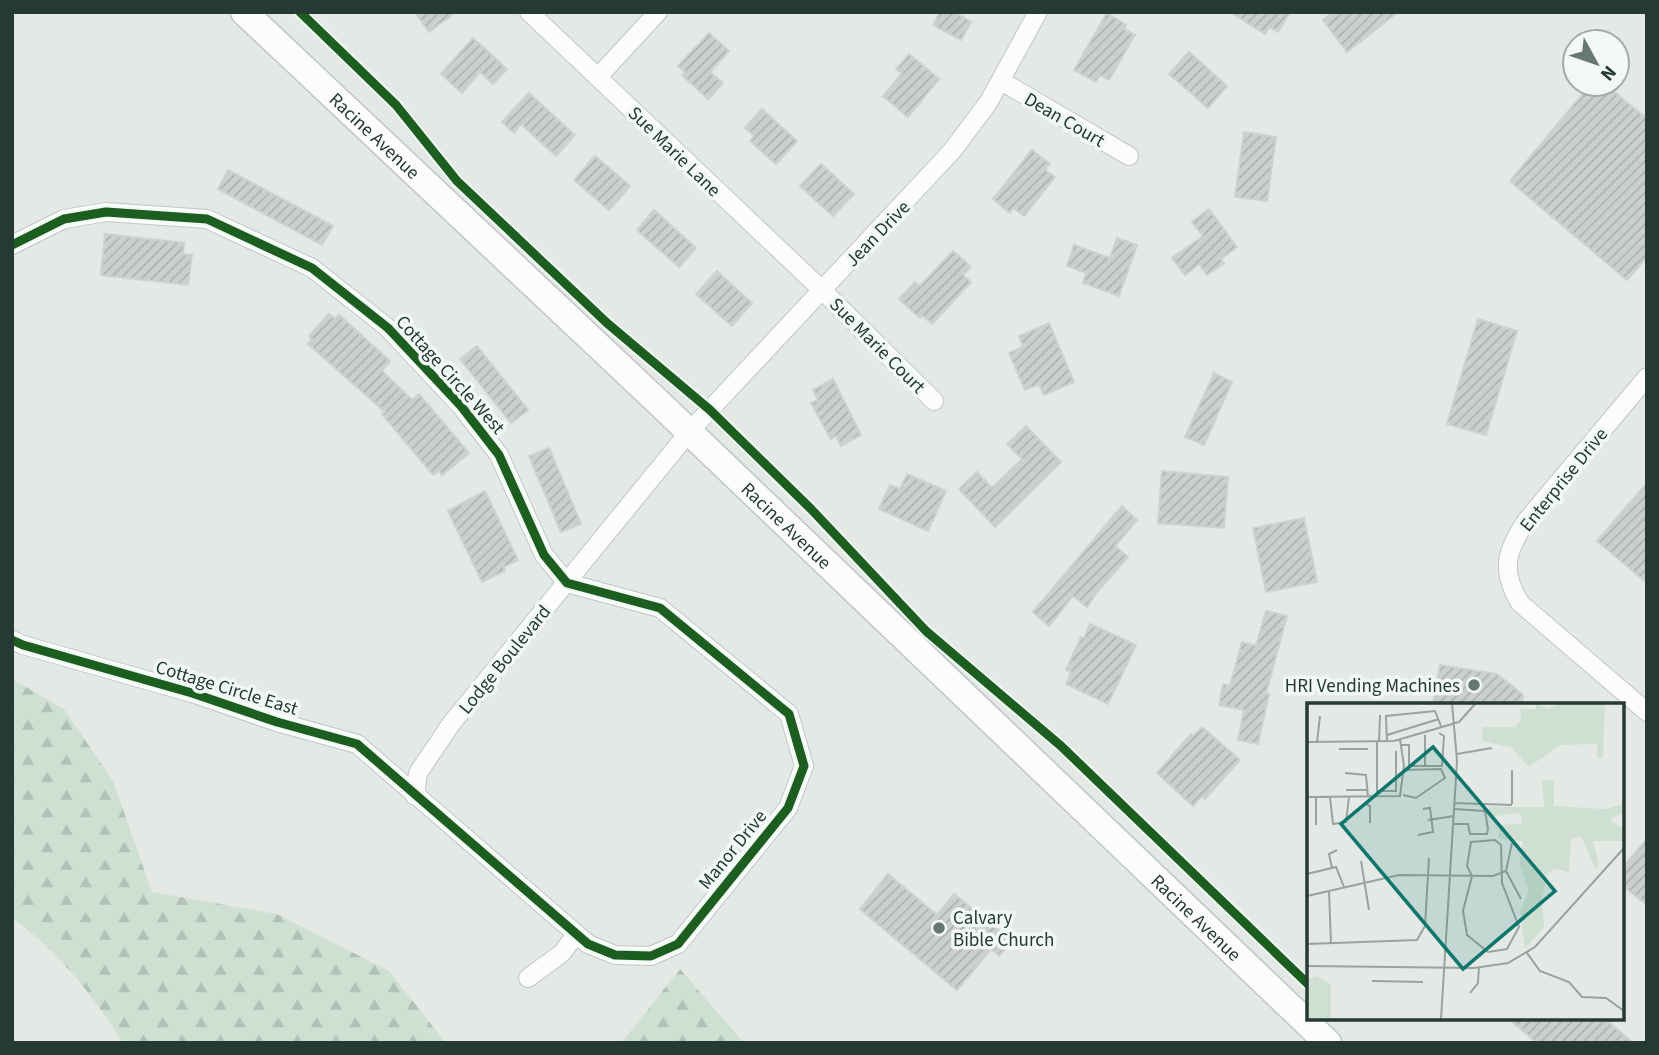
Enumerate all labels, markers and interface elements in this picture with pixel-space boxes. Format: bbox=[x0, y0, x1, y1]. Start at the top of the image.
north arrow bbox=[1561, 28, 1631, 98]
text: N bbox=[1593, 59, 1622, 86]
street label: Dean Court bbox=[1019, 86, 1110, 155]
street label: Racine Avenue bbox=[323, 87, 425, 186]
street label: Sue Marie Lane bbox=[621, 101, 727, 204]
street label: Jean Drive bbox=[839, 195, 917, 273]
street label: Sue Marie Court bbox=[823, 292, 931, 401]
street label: Cottage Circle West bbox=[389, 309, 511, 441]
street label: Enterprise Drive bbox=[1514, 422, 1615, 538]
street label: Racine Avenue bbox=[735, 476, 837, 576]
street label: Lodge Boulevard bbox=[453, 600, 558, 720]
street label: Cottage Circle East bbox=[152, 654, 301, 723]
place label: HRI Vending Machines bbox=[1285, 673, 1460, 700]
marker: HRI Vending Machines bbox=[1466, 677, 1482, 693]
inset map bbox=[1307, 703, 1624, 1020]
street label: Manor Drive bbox=[693, 804, 774, 896]
street label: Racine Avenue bbox=[1144, 868, 1247, 968]
place label: Calvary Bible Church bbox=[953, 905, 1054, 954]
marker: Calvary Bible Church bbox=[931, 920, 947, 936]

